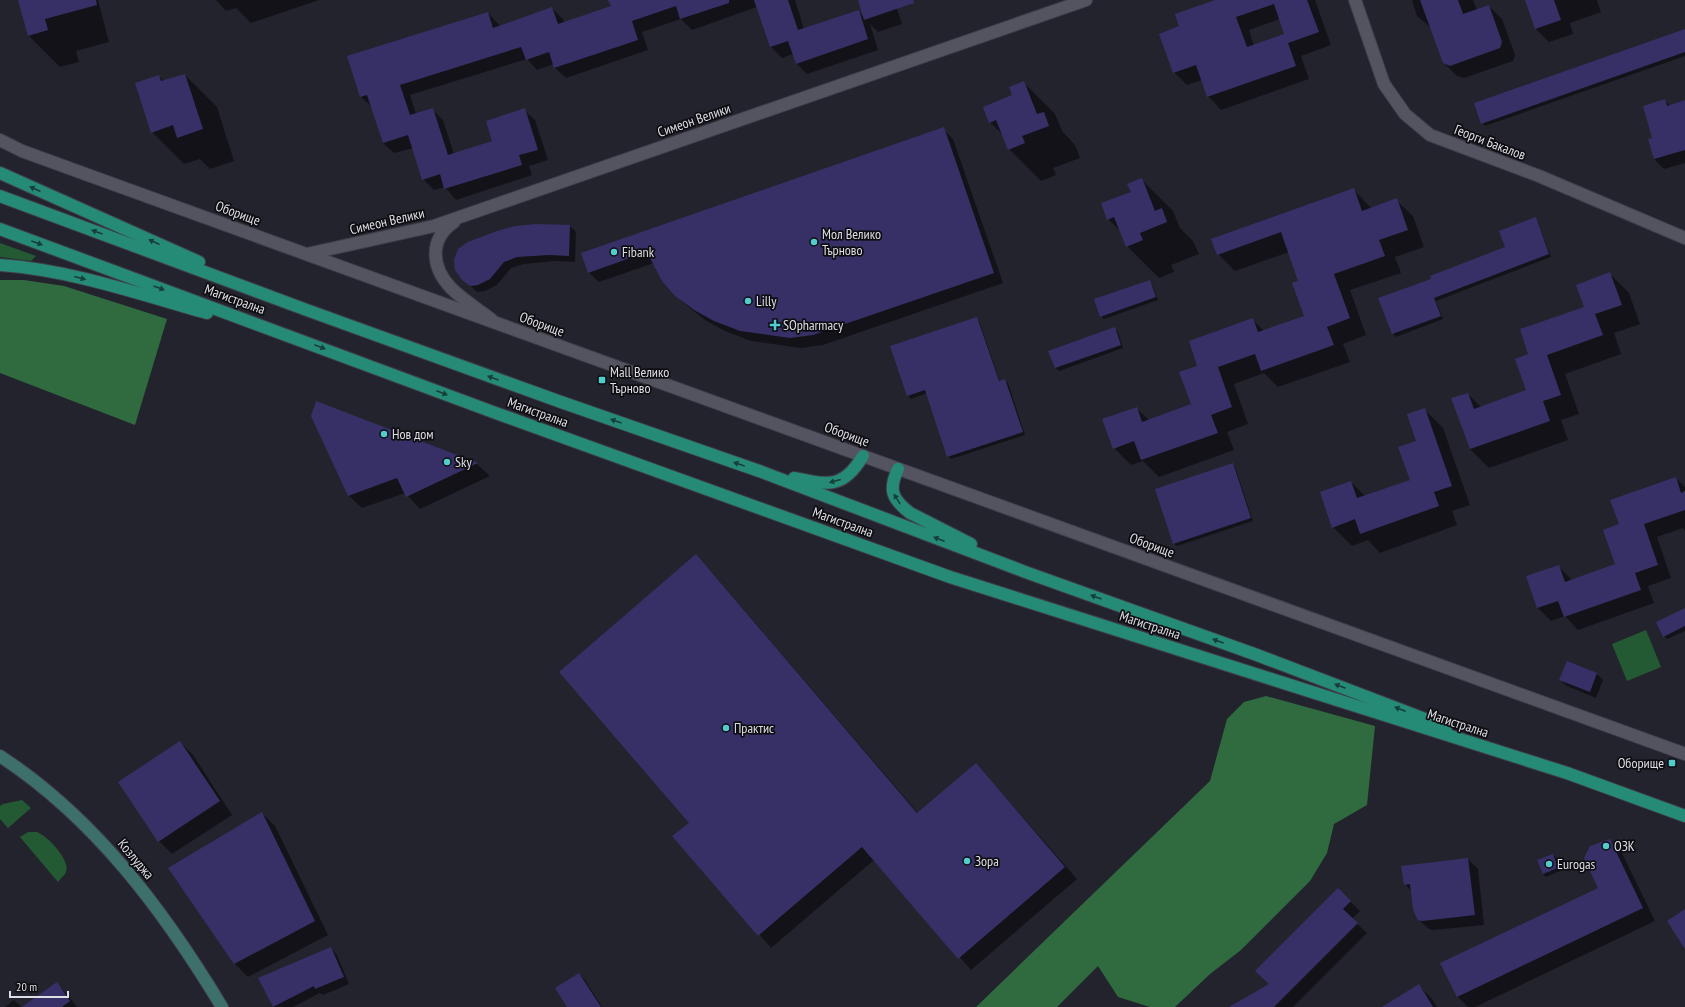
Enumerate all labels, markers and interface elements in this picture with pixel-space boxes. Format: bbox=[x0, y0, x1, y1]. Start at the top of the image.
street label: Симеон Велики bbox=[655, 99, 733, 141]
street label: Георги Бакалов bbox=[1452, 120, 1529, 164]
one-way arrow bbox=[30, 186, 41, 192]
street label: Оборище bbox=[213, 197, 263, 229]
street label: Симеон Велики bbox=[348, 204, 426, 238]
place label: Мол Велико Търново bbox=[822, 225, 881, 259]
one-way arrow bbox=[91, 229, 103, 235]
marker: Мол Велико Търново bbox=[809, 237, 819, 247]
one-way arrow bbox=[148, 239, 160, 245]
one-way arrow bbox=[31, 240, 43, 246]
place label: Fibank bbox=[622, 243, 655, 261]
marker: Fibank bbox=[609, 247, 619, 257]
one-way arrow bbox=[74, 275, 86, 281]
street label: Магистрална bbox=[202, 280, 268, 318]
one-way arrow bbox=[153, 285, 165, 291]
place label: Lilly bbox=[756, 292, 777, 310]
marker: Lilly bbox=[743, 296, 753, 306]
street label: Оборище bbox=[517, 308, 567, 340]
place label: SOpharmacy bbox=[783, 316, 844, 334]
marker: SOpharmacy bbox=[770, 320, 780, 330]
one-way arrow bbox=[315, 344, 327, 350]
place label: Mall Велико Търново bbox=[610, 363, 669, 397]
one-way arrow bbox=[487, 374, 499, 380]
marker: Mall Велико Търново bbox=[597, 375, 607, 385]
one-way arrow bbox=[436, 390, 448, 396]
street label: Магистрална bbox=[505, 393, 571, 431]
one-way arrow bbox=[609, 418, 621, 424]
street label: Оборище bbox=[822, 418, 872, 450]
place label: Нов дом bbox=[392, 425, 434, 443]
marker: Нов дом bbox=[379, 429, 389, 439]
place label: Sky bbox=[455, 453, 472, 471]
marker: Sky bbox=[442, 457, 452, 467]
one-way arrow bbox=[732, 460, 744, 466]
one-way arrow bbox=[829, 478, 841, 484]
one-way arrow bbox=[893, 494, 901, 504]
street label: Магистрална bbox=[810, 503, 876, 541]
street label: Оборище bbox=[1127, 529, 1177, 561]
one-way arrow bbox=[932, 536, 944, 542]
one-way arrow bbox=[1089, 594, 1101, 600]
street label: Магистрална bbox=[1117, 607, 1183, 643]
one-way arrow bbox=[1212, 637, 1224, 643]
one-way arrow bbox=[1333, 683, 1345, 689]
street label: Магистрална bbox=[1425, 705, 1491, 741]
one-way arrow bbox=[1394, 706, 1406, 712]
place label: Практис bbox=[734, 719, 774, 737]
marker: Практис bbox=[721, 723, 731, 733]
place label: Оборище bbox=[1618, 754, 1664, 772]
marker: Оборище bbox=[1667, 758, 1677, 768]
street label: Козлуджа bbox=[114, 835, 158, 883]
place label: ОЗК bbox=[1614, 837, 1635, 855]
marker: ОЗК bbox=[1601, 841, 1611, 851]
place label: Зора bbox=[975, 852, 999, 870]
place label: Eurogas bbox=[1557, 855, 1596, 873]
marker: Зора bbox=[962, 856, 972, 866]
marker: Eurogas bbox=[1544, 859, 1554, 869]
scale bar bbox=[10, 973, 68, 999]
text: 20 m bbox=[16, 979, 37, 994]

